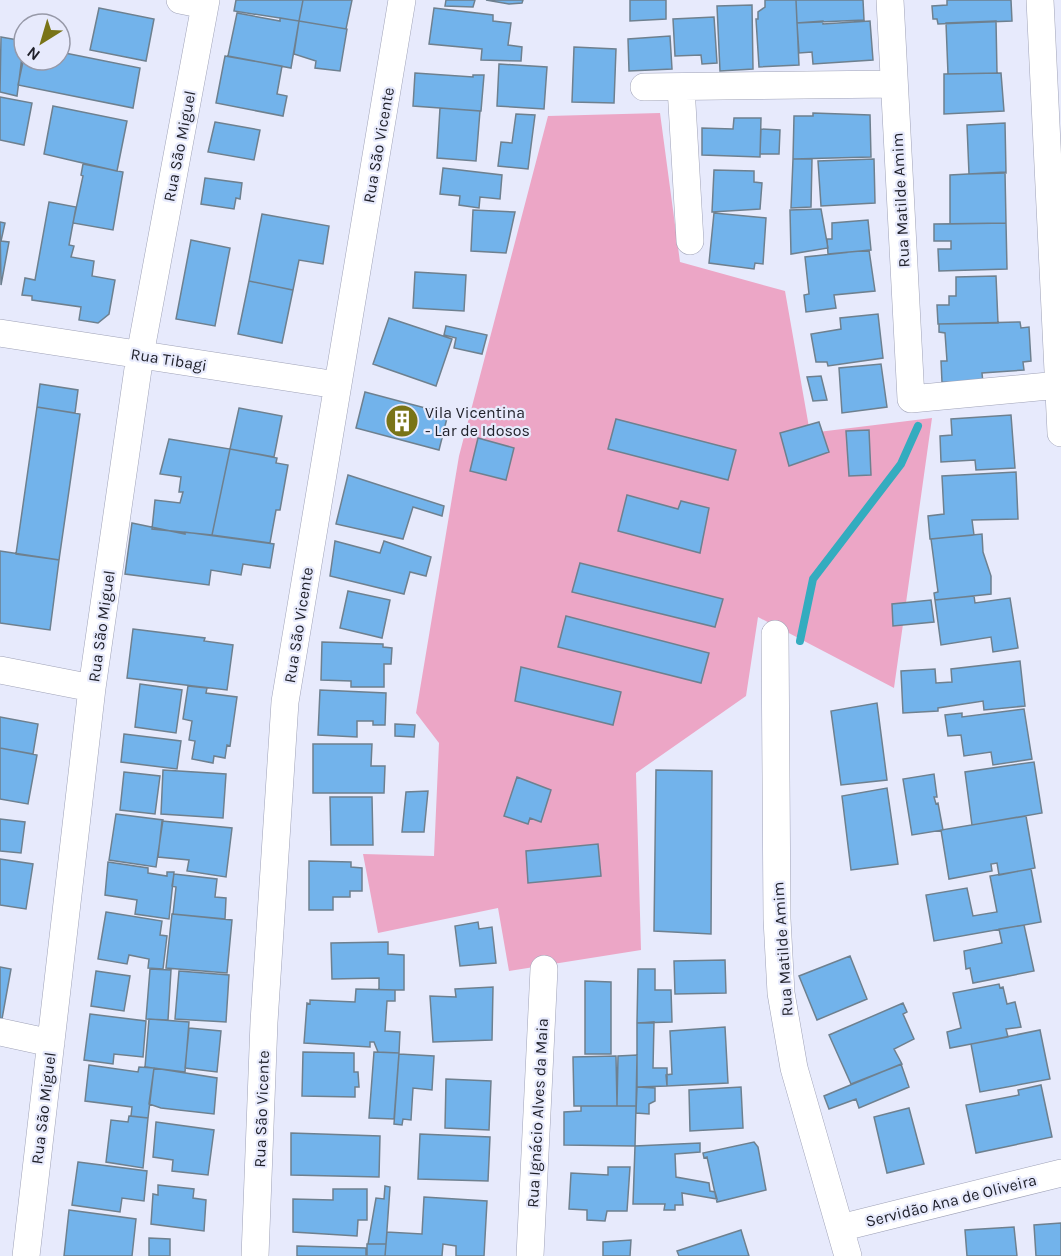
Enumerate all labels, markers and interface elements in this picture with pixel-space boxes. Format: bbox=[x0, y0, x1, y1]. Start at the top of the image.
north arrow bbox=[12, 12, 72, 72]
text: N bbox=[23, 43, 44, 65]
street label: Rua São Vicente bbox=[359, 86, 398, 204]
street label: Rua São Miguel bbox=[159, 89, 200, 203]
street label: Rua Matilde Amim bbox=[887, 132, 914, 268]
street label: Rua Tibagi bbox=[129, 344, 208, 375]
building icon: Vila Vicentina - Lar de Idosos bbox=[384, 403, 420, 439]
place label: Vila Vicentina - Lar de Idosos bbox=[425, 403, 530, 440]
street label: Rua São Vicente bbox=[280, 566, 317, 684]
street label: Rua São Miguel bbox=[84, 569, 119, 683]
street label: Rua Matilde Amim bbox=[768, 881, 797, 1017]
street label: Rua Ignácio Alves da Maia bbox=[523, 1018, 552, 1208]
street label: Rua São Vicente bbox=[250, 1050, 273, 1168]
street label: Rua São Miguel bbox=[27, 1051, 60, 1165]
street label: Servidão Ana de Oliveira bbox=[864, 1170, 1039, 1231]

